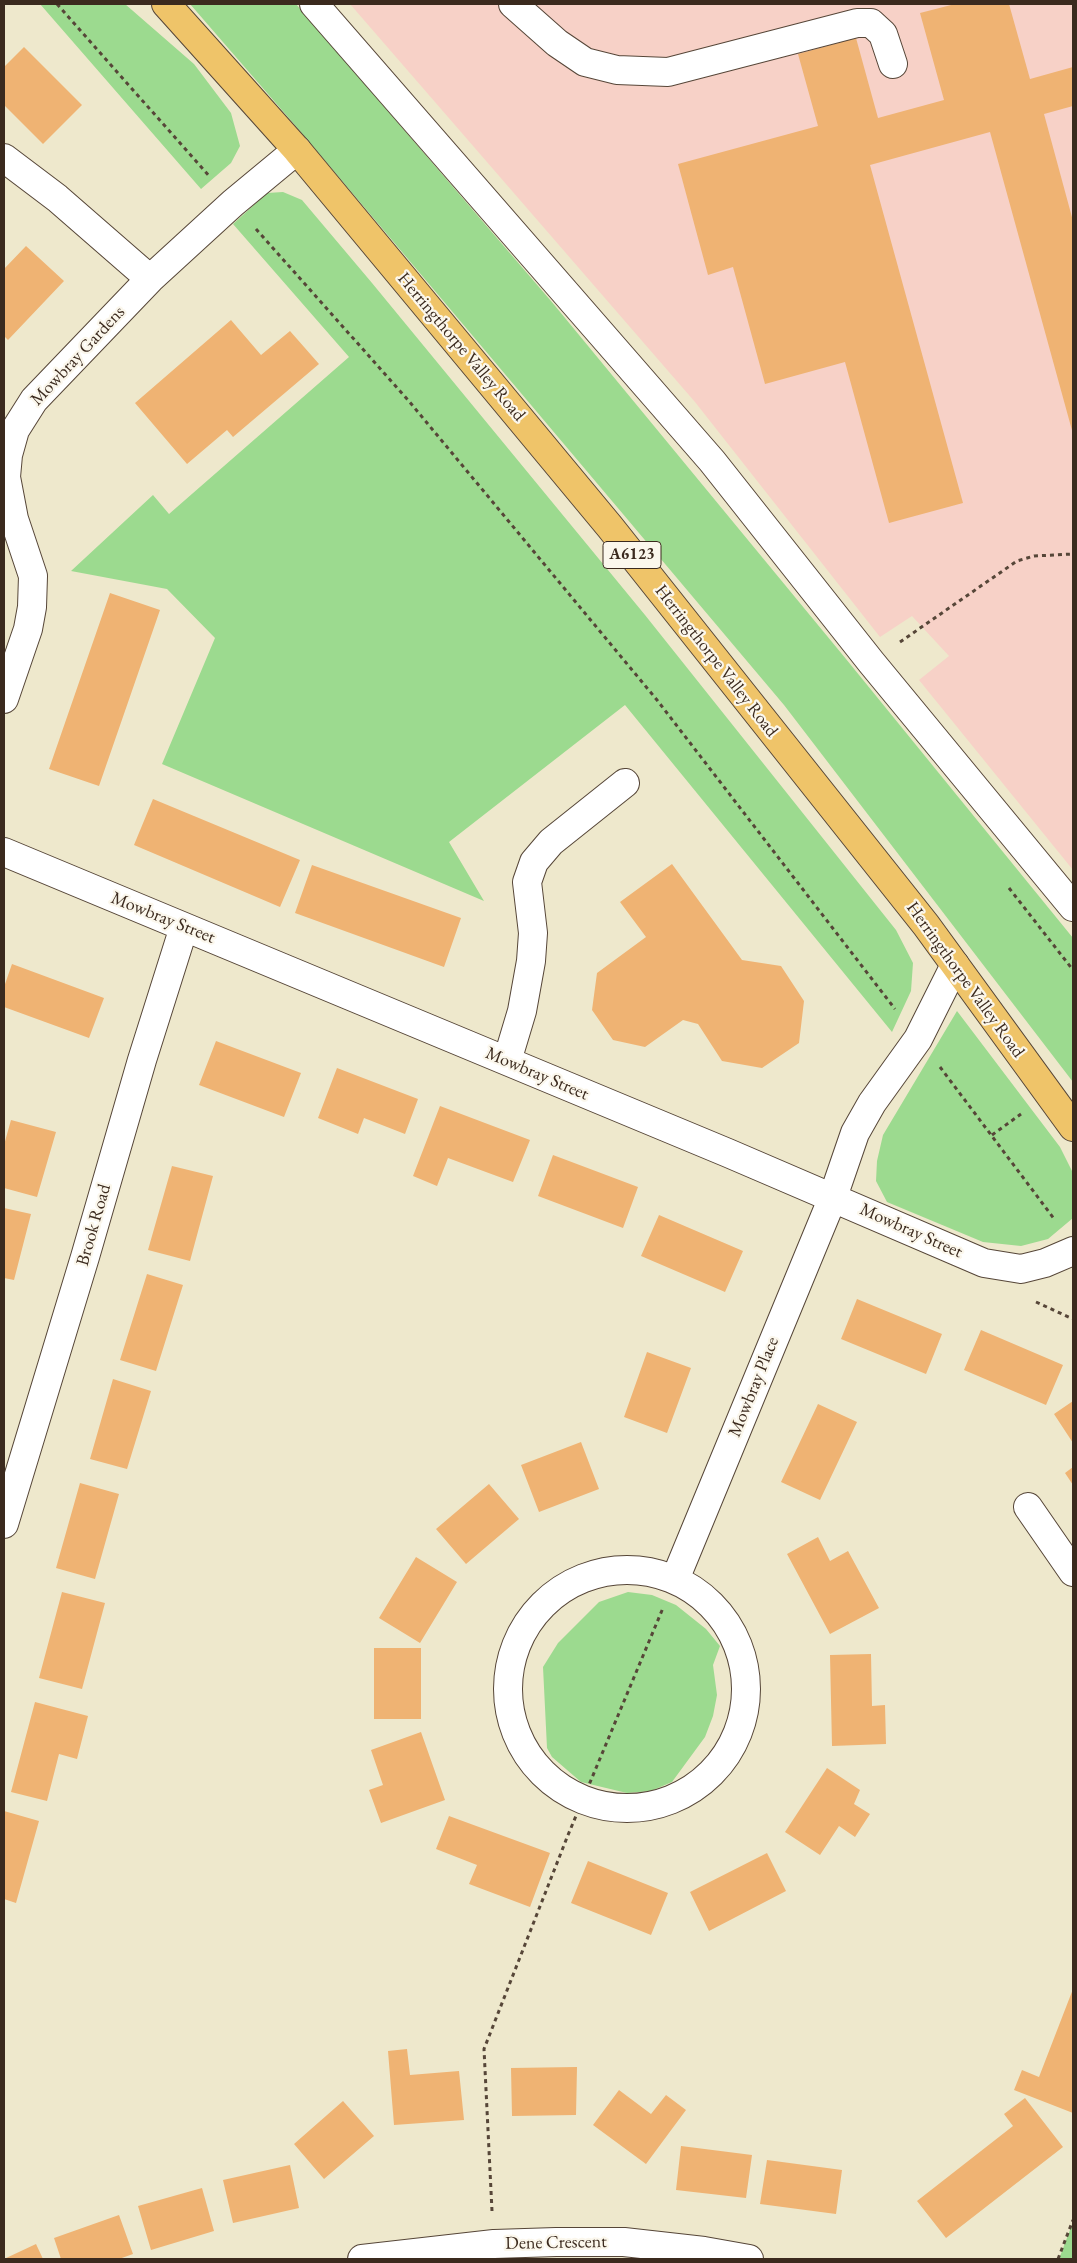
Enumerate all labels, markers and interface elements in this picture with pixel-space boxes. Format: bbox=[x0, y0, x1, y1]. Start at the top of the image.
street label: Herringthorpe Valley Road bbox=[392, 268, 530, 426]
street label: Mowbray Gardens bbox=[26, 302, 130, 410]
road number: A6123 bbox=[603, 542, 661, 568]
street label: Herringthorpe Valley Road bbox=[650, 580, 782, 742]
street label: Mowbray Street bbox=[108, 887, 218, 949]
street label: Herringthorpe Valley Road bbox=[901, 898, 1029, 1062]
street label: Mowbray Street bbox=[482, 1043, 592, 1105]
street label: Brook Road bbox=[72, 1182, 116, 1268]
street label: Mowbray Street bbox=[856, 1199, 966, 1263]
street label: Mowbray Place bbox=[724, 1334, 784, 1440]
street label: Dene Crescent bbox=[505, 2231, 607, 2255]

